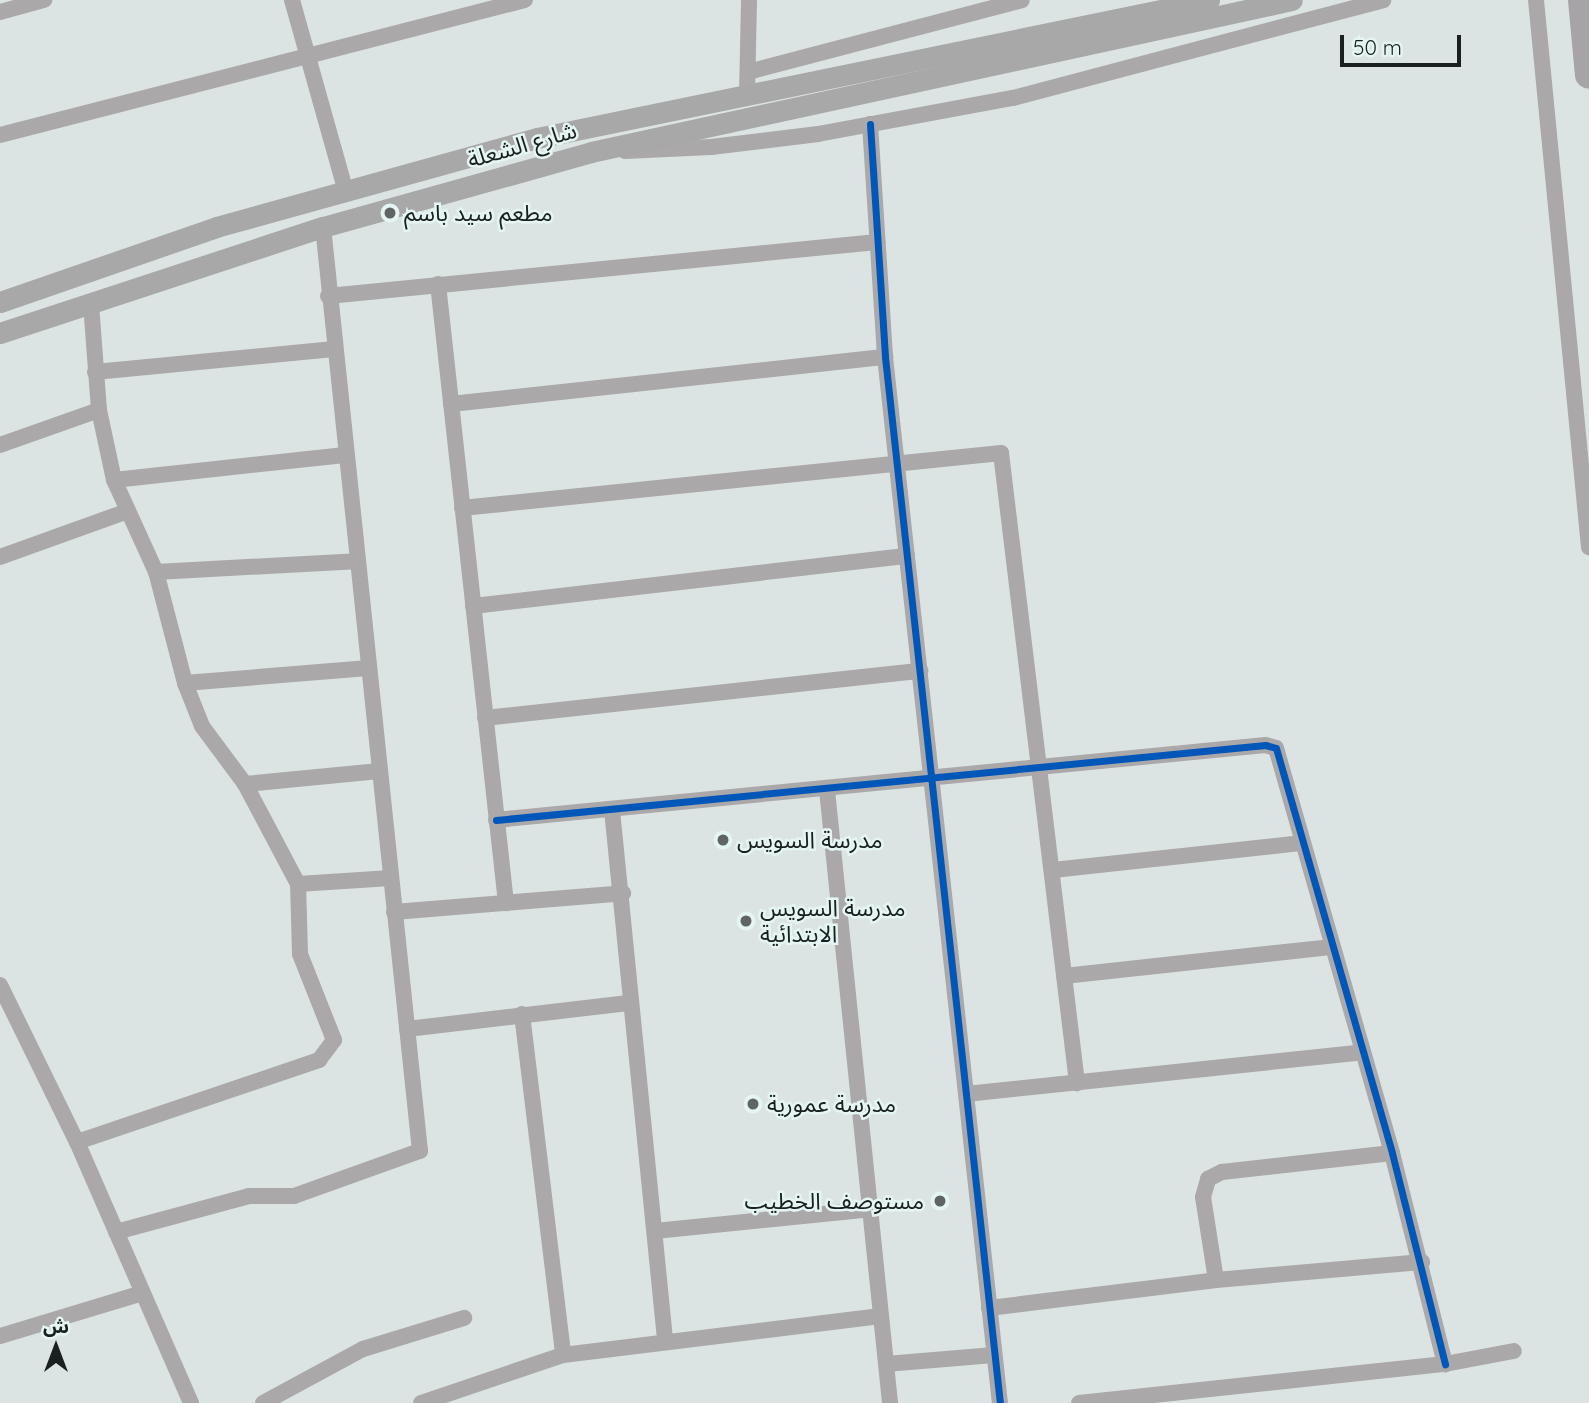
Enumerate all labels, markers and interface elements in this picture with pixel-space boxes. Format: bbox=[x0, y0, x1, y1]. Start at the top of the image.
scale bar bbox=[1344, 21, 1465, 65]
text: 50 m bbox=[1353, 34, 1402, 60]
street label: شارع الشعلة bbox=[464, 116, 580, 174]
place label: مطعم سيد باسم bbox=[404, 199, 553, 227]
marker: مطعم سيد باسم bbox=[382, 205, 398, 221]
place label: مدرسة السويس bbox=[737, 826, 882, 854]
marker: مدرسة السويس bbox=[715, 832, 731, 848]
place label: مدرسة السويس الابتدائية bbox=[760, 894, 905, 948]
marker: مدرسة السويس الابتدائية bbox=[738, 913, 754, 929]
place label: مدرسة عمورية bbox=[767, 1090, 896, 1118]
marker: مدرسة عمورية bbox=[745, 1096, 761, 1112]
place label: مستوصف الخطيب bbox=[744, 1187, 924, 1215]
marker: مستوصف الخطيب bbox=[930, 1191, 950, 1211]
north arrow bbox=[21, 1312, 91, 1382]
text: ش bbox=[43, 1314, 69, 1338]

